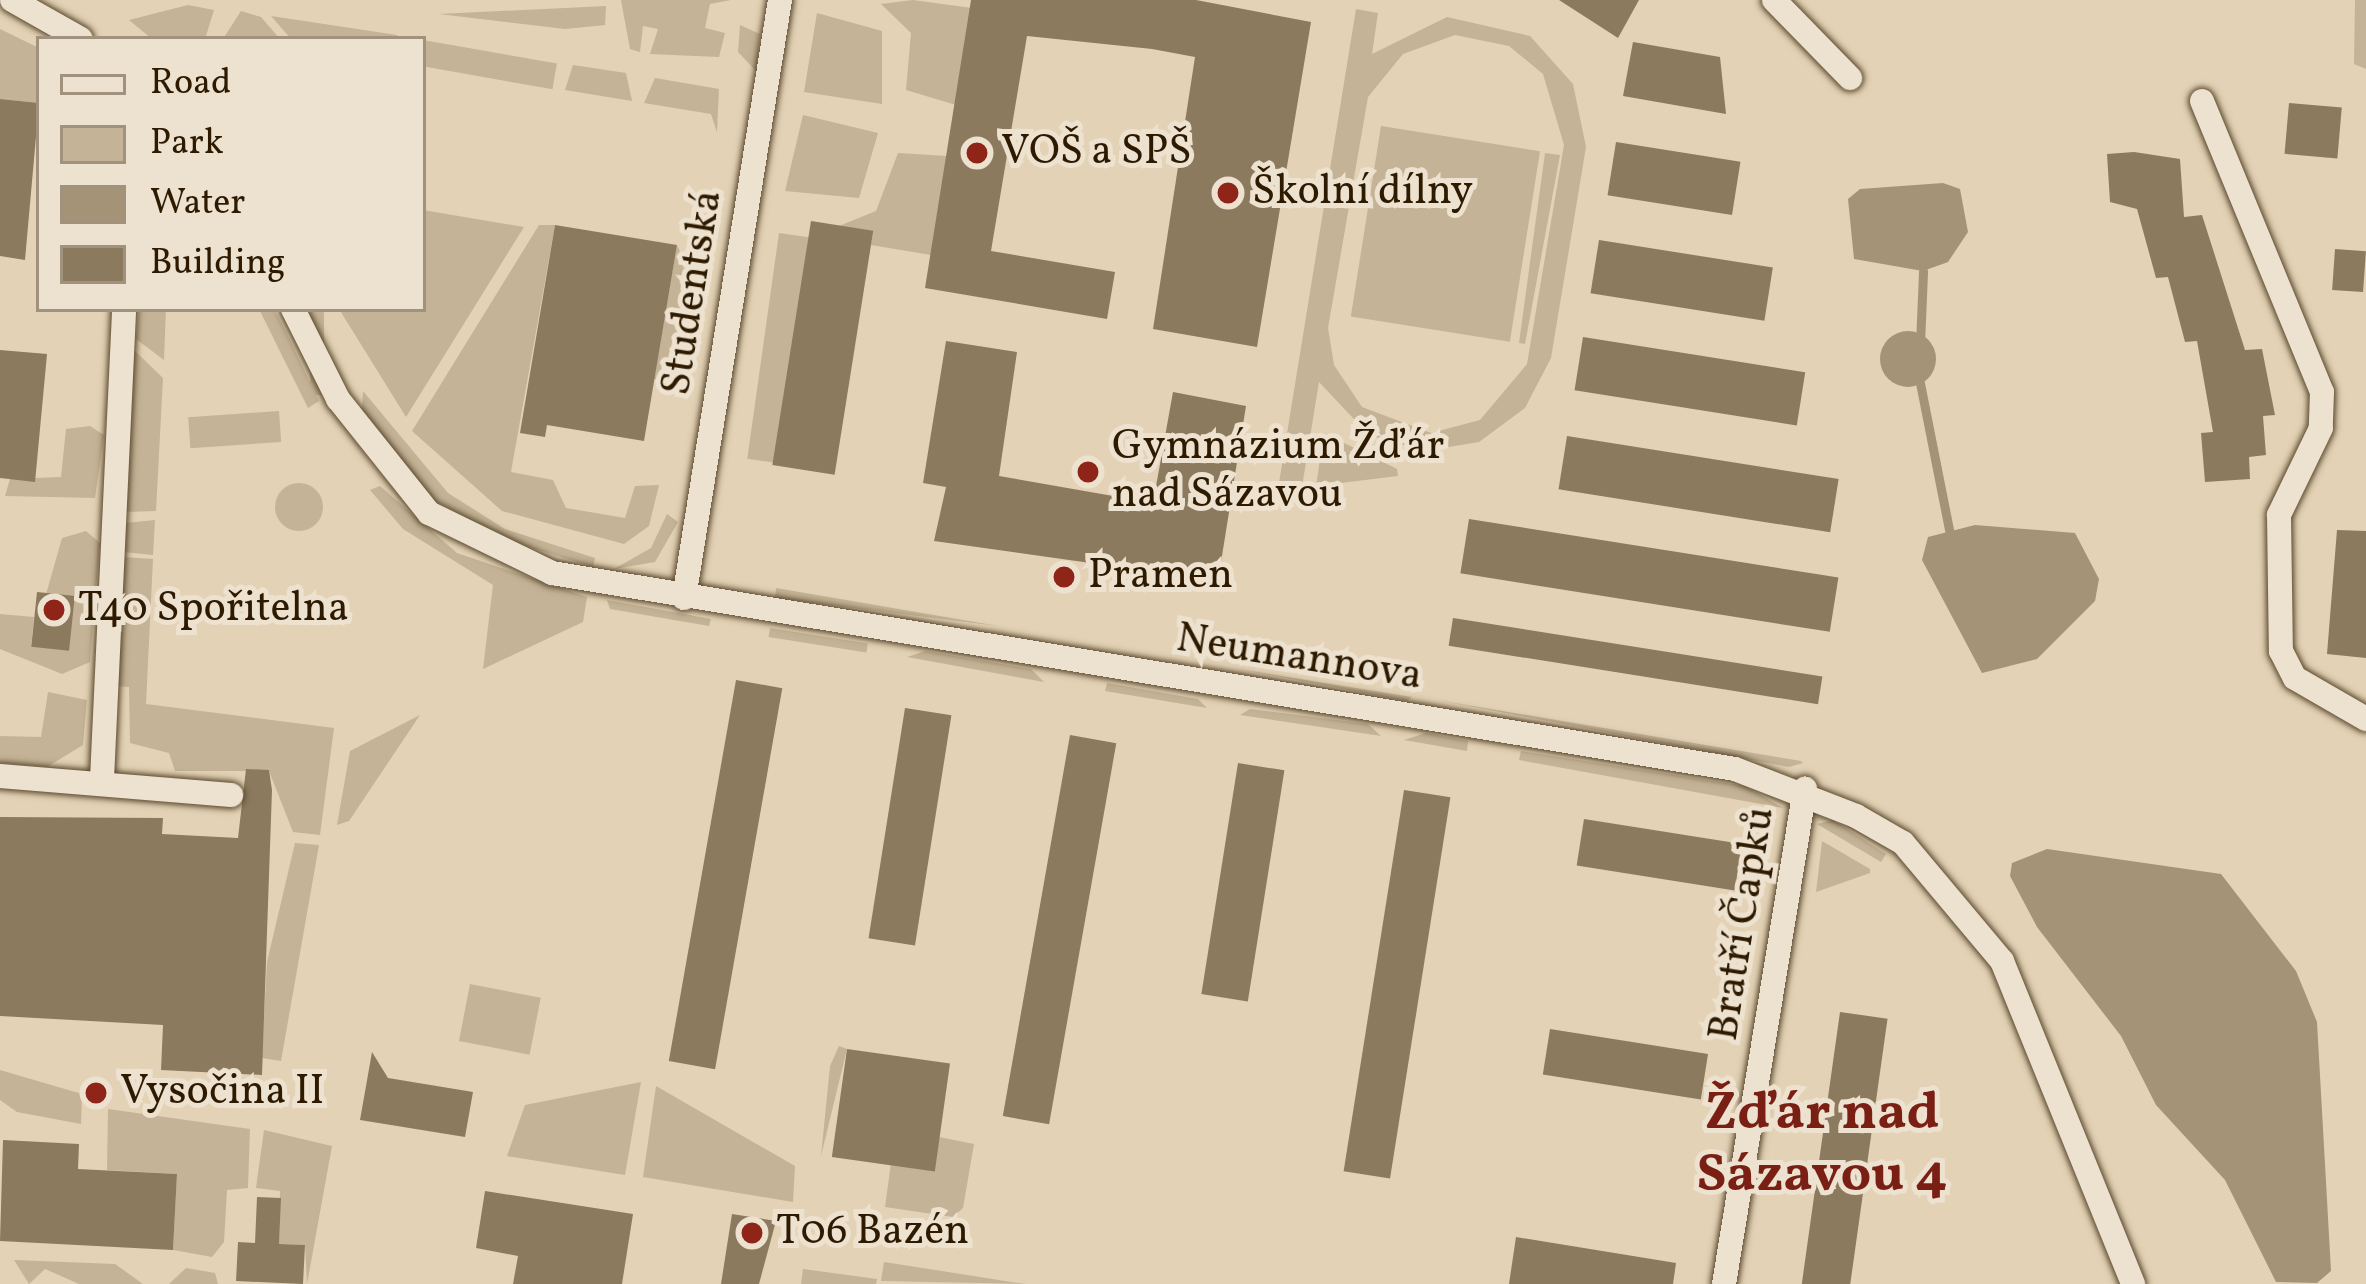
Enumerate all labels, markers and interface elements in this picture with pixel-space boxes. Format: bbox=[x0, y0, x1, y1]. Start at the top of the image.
legend bbox=[36, 36, 426, 312]
text: Road bbox=[150, 59, 231, 109]
text: Park bbox=[150, 119, 224, 169]
place label: VOŠ a SPŠ bbox=[1001, 128, 1191, 178]
marker: VOŠ a SPŠ bbox=[964, 140, 990, 166]
place label: Školní dílny bbox=[1252, 168, 1473, 218]
text: Water bbox=[150, 179, 245, 229]
marker: Školní dílny bbox=[1215, 180, 1241, 206]
street label: Studentská bbox=[653, 187, 735, 399]
text: Building bbox=[150, 239, 285, 289]
place label: Gymnázium Žďár nad Sázavou bbox=[1112, 423, 1444, 522]
marker: Gymnázium Žďár nad Sázavou bbox=[1075, 459, 1101, 485]
place label: Pramen bbox=[1088, 552, 1233, 602]
marker: Pramen bbox=[1051, 564, 1077, 590]
place label: T40 Spořitelna bbox=[78, 585, 349, 635]
marker: T40 Spořitelna bbox=[41, 597, 67, 623]
street label: Neumannova bbox=[1173, 615, 1425, 703]
street label: Bratří Čapků bbox=[1701, 804, 1787, 1044]
place label: Vysočina II bbox=[120, 1068, 324, 1118]
marker: Vysočina II bbox=[83, 1080, 109, 1106]
district label: Žďár nad Sázavou 4 bbox=[1696, 1083, 1948, 1210]
place label: T06 Bazén bbox=[776, 1208, 969, 1258]
marker: T06 Bazén bbox=[739, 1220, 765, 1246]

